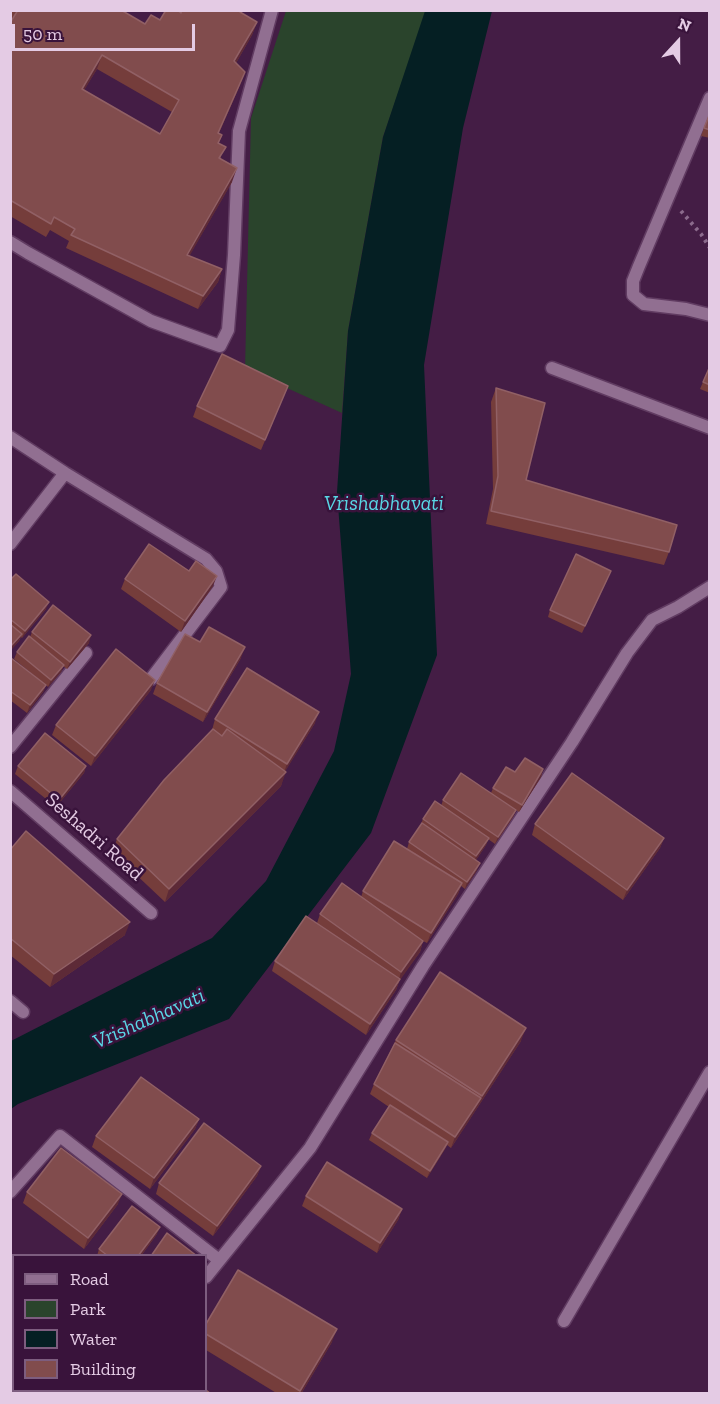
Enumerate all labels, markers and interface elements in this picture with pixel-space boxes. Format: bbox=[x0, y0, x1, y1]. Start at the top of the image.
scale bar bbox=[15, 12, 198, 50]
north arrow bbox=[648, 12, 708, 72]
text: N bbox=[676, 14, 694, 36]
text: 50 m bbox=[23, 23, 62, 45]
water label: Vrishabhavati bbox=[324, 491, 444, 517]
street label: Seshadri Road bbox=[40, 788, 148, 886]
water label: Vrishabhavati bbox=[89, 983, 209, 1055]
legend bbox=[12, 1254, 207, 1392]
text: Road bbox=[70, 1268, 109, 1290]
text: Park bbox=[70, 1298, 106, 1320]
text: Water bbox=[70, 1328, 117, 1350]
text: Building bbox=[70, 1358, 136, 1380]

